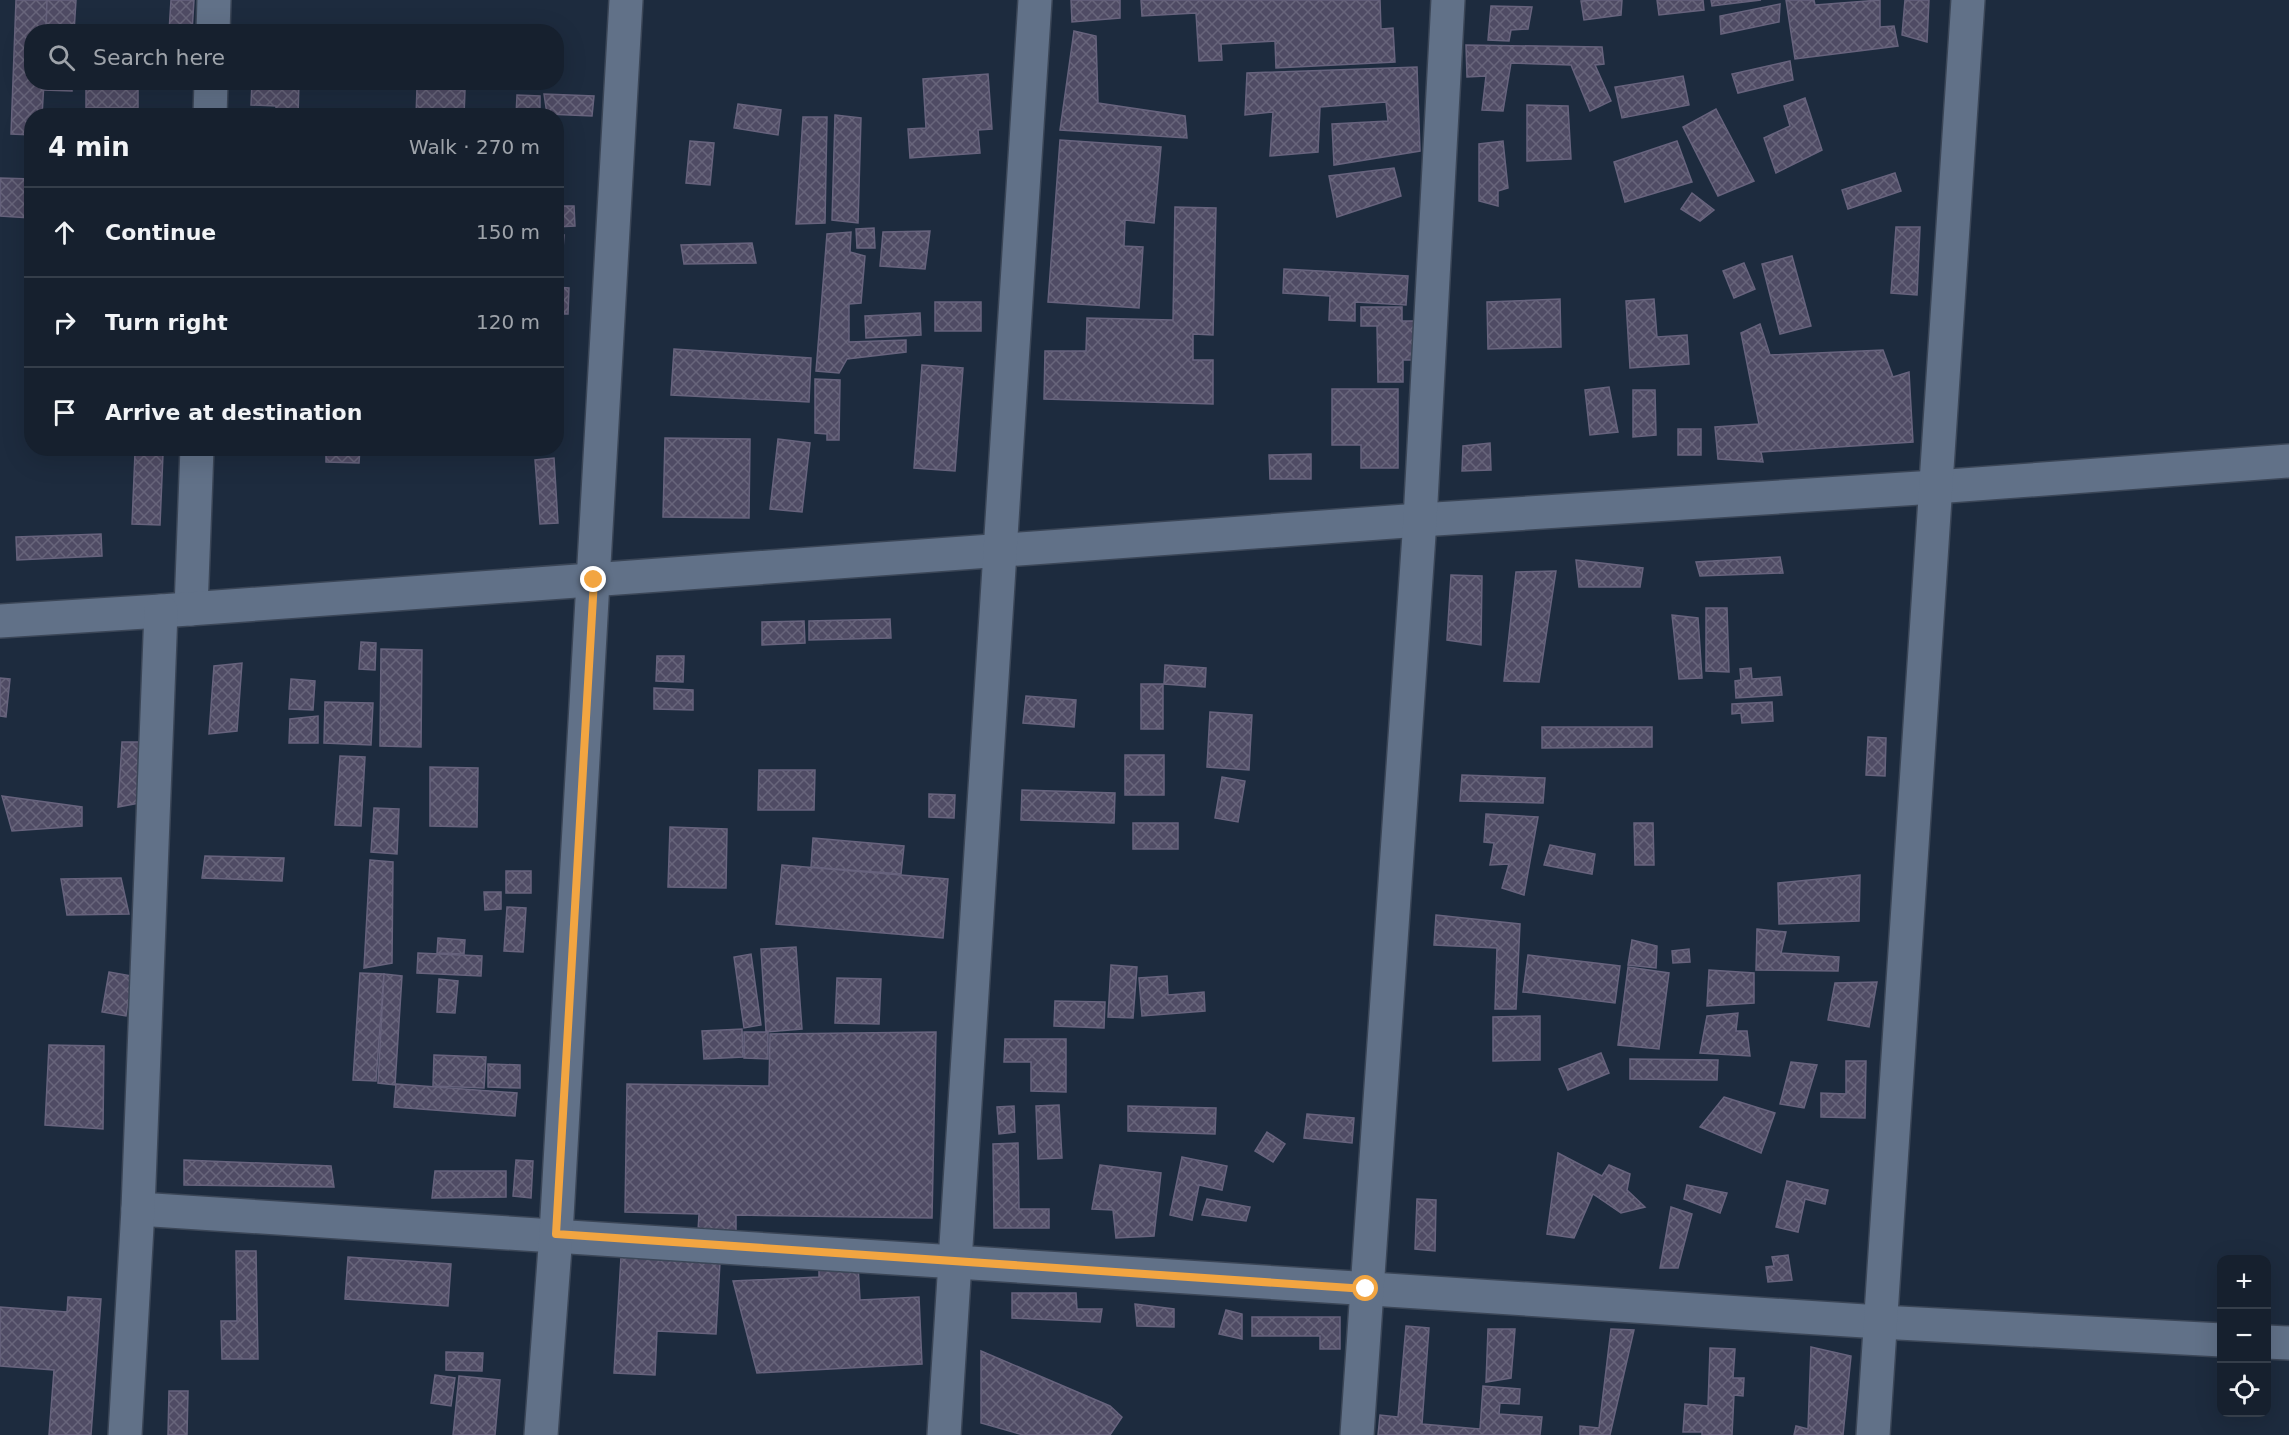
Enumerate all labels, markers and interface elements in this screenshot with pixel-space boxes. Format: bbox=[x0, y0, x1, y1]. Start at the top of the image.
search box bbox=[24, 24, 564, 90]
icon: search bbox=[45, 41, 78, 74]
text: Search here bbox=[93, 45, 225, 70]
text: 4 min bbox=[48, 132, 130, 162]
text: Walk · 270 m bbox=[409, 135, 540, 159]
icon: ahead bbox=[48, 216, 81, 249]
text: Continue bbox=[105, 220, 216, 245]
text: 150 m bbox=[476, 220, 540, 244]
icon: right bbox=[48, 306, 81, 339]
text: Turn right bbox=[105, 310, 228, 335]
text: 120 m bbox=[476, 310, 540, 334]
icon: arrive bbox=[48, 396, 81, 429]
text: Arrive at destination bbox=[105, 400, 362, 425]
route end bbox=[580, 566, 606, 592]
map controls bbox=[2217, 1255, 2271, 1417]
button: + bbox=[2217, 1255, 2271, 1309]
route start bbox=[1352, 1275, 1378, 1301]
button: − bbox=[2217, 1309, 2271, 1363]
button: locate bbox=[2217, 1363, 2271, 1417]

